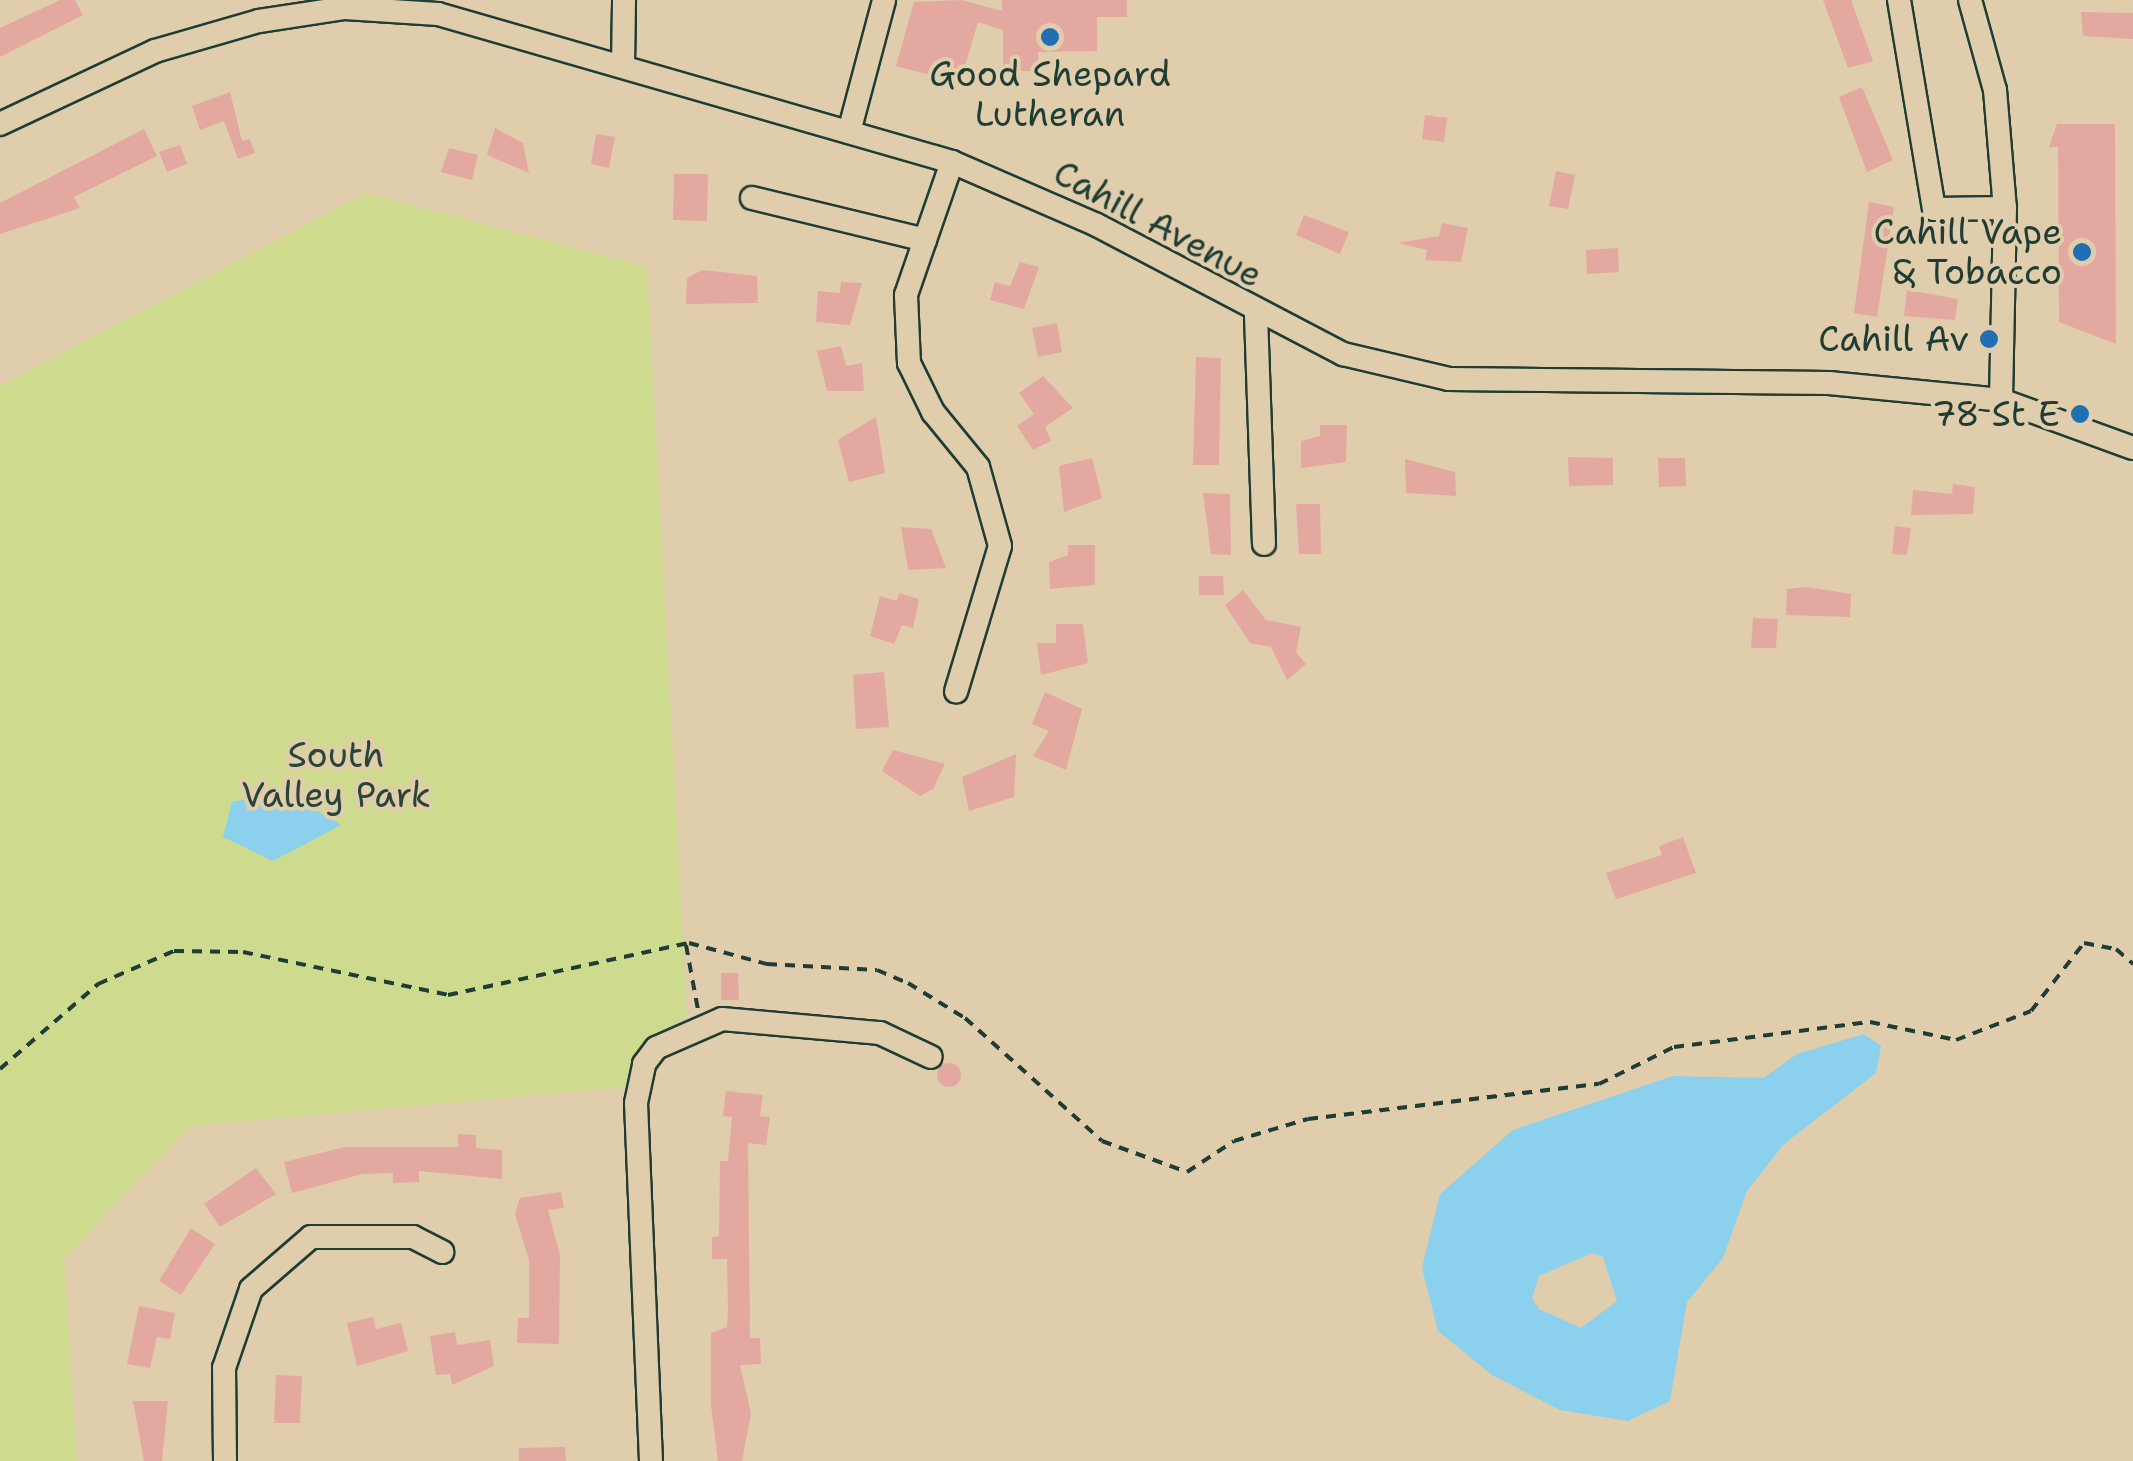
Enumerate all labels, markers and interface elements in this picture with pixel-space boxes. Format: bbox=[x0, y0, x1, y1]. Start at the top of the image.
marker: Good Shepard Lutheran bbox=[1039, 26, 1061, 48]
place label: Good Shepard Lutheran bbox=[929, 53, 1171, 135]
street label: Cahill Avenue bbox=[1047, 151, 1269, 297]
place label: Cahill Vape & Tobacco bbox=[1873, 211, 2062, 293]
marker: Cahill Vape & Tobacco bbox=[2071, 241, 2093, 263]
place label: Cahill Av bbox=[1818, 318, 1969, 360]
marker: Cahill Av bbox=[1978, 328, 2000, 350]
place label: 78 St E bbox=[1932, 393, 2060, 435]
marker: 78 St E bbox=[2069, 403, 2091, 425]
park label: South Valley Park bbox=[241, 734, 431, 816]

